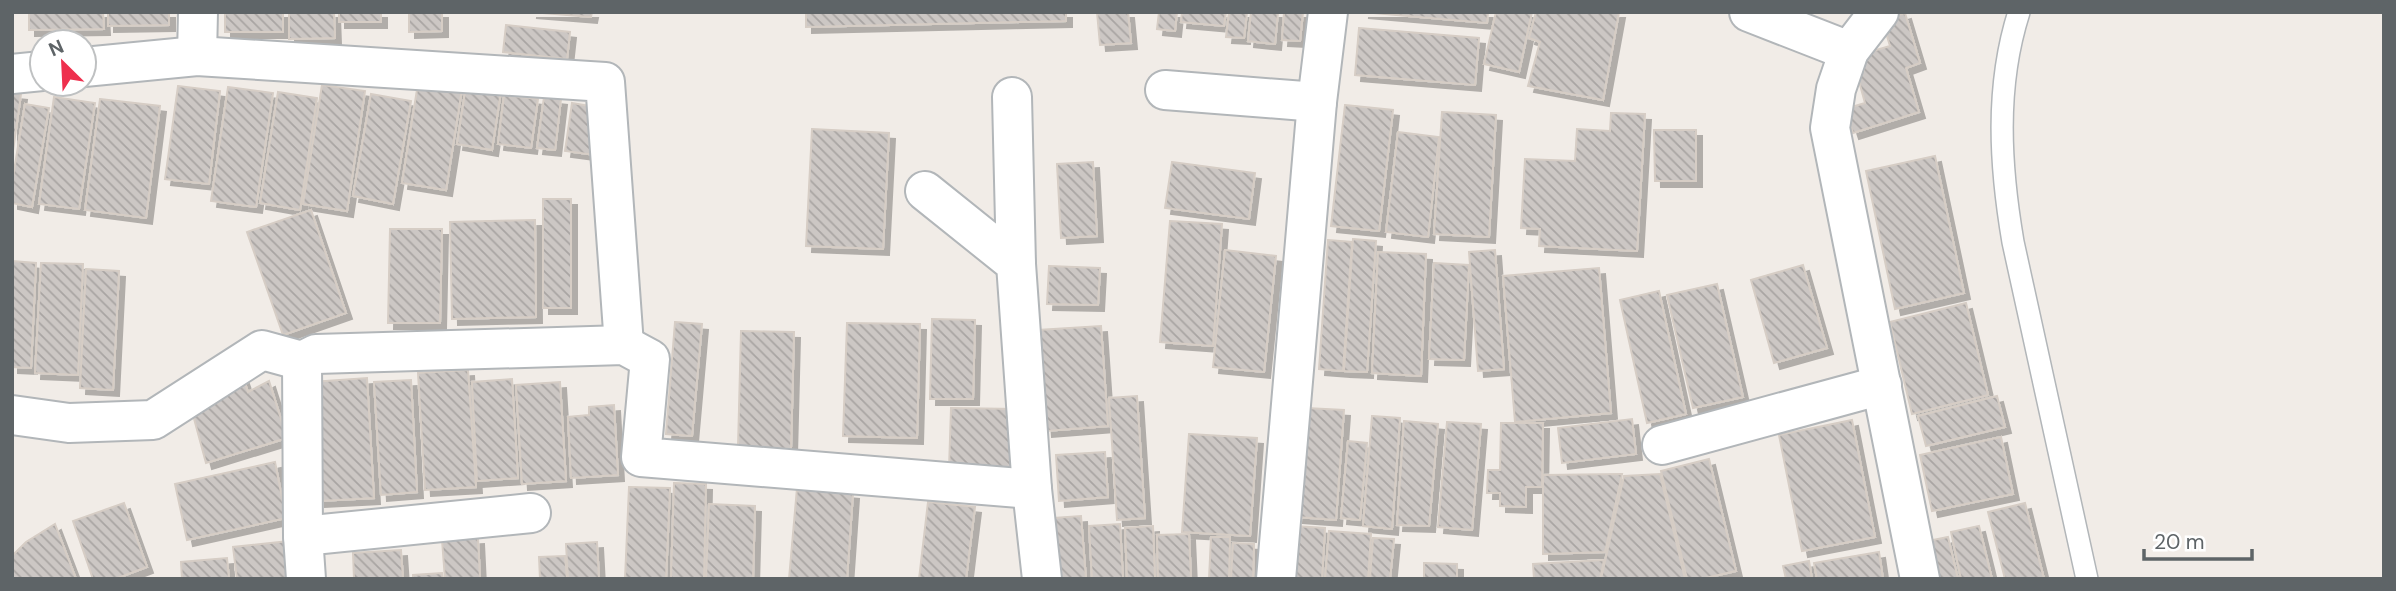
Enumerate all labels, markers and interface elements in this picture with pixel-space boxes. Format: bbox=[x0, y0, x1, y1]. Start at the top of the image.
north arrow bbox=[28, 28, 98, 98]
text: N bbox=[45, 34, 68, 62]
scale bar bbox=[2144, 518, 2252, 562]
text: 20 m bbox=[2154, 528, 2205, 556]

